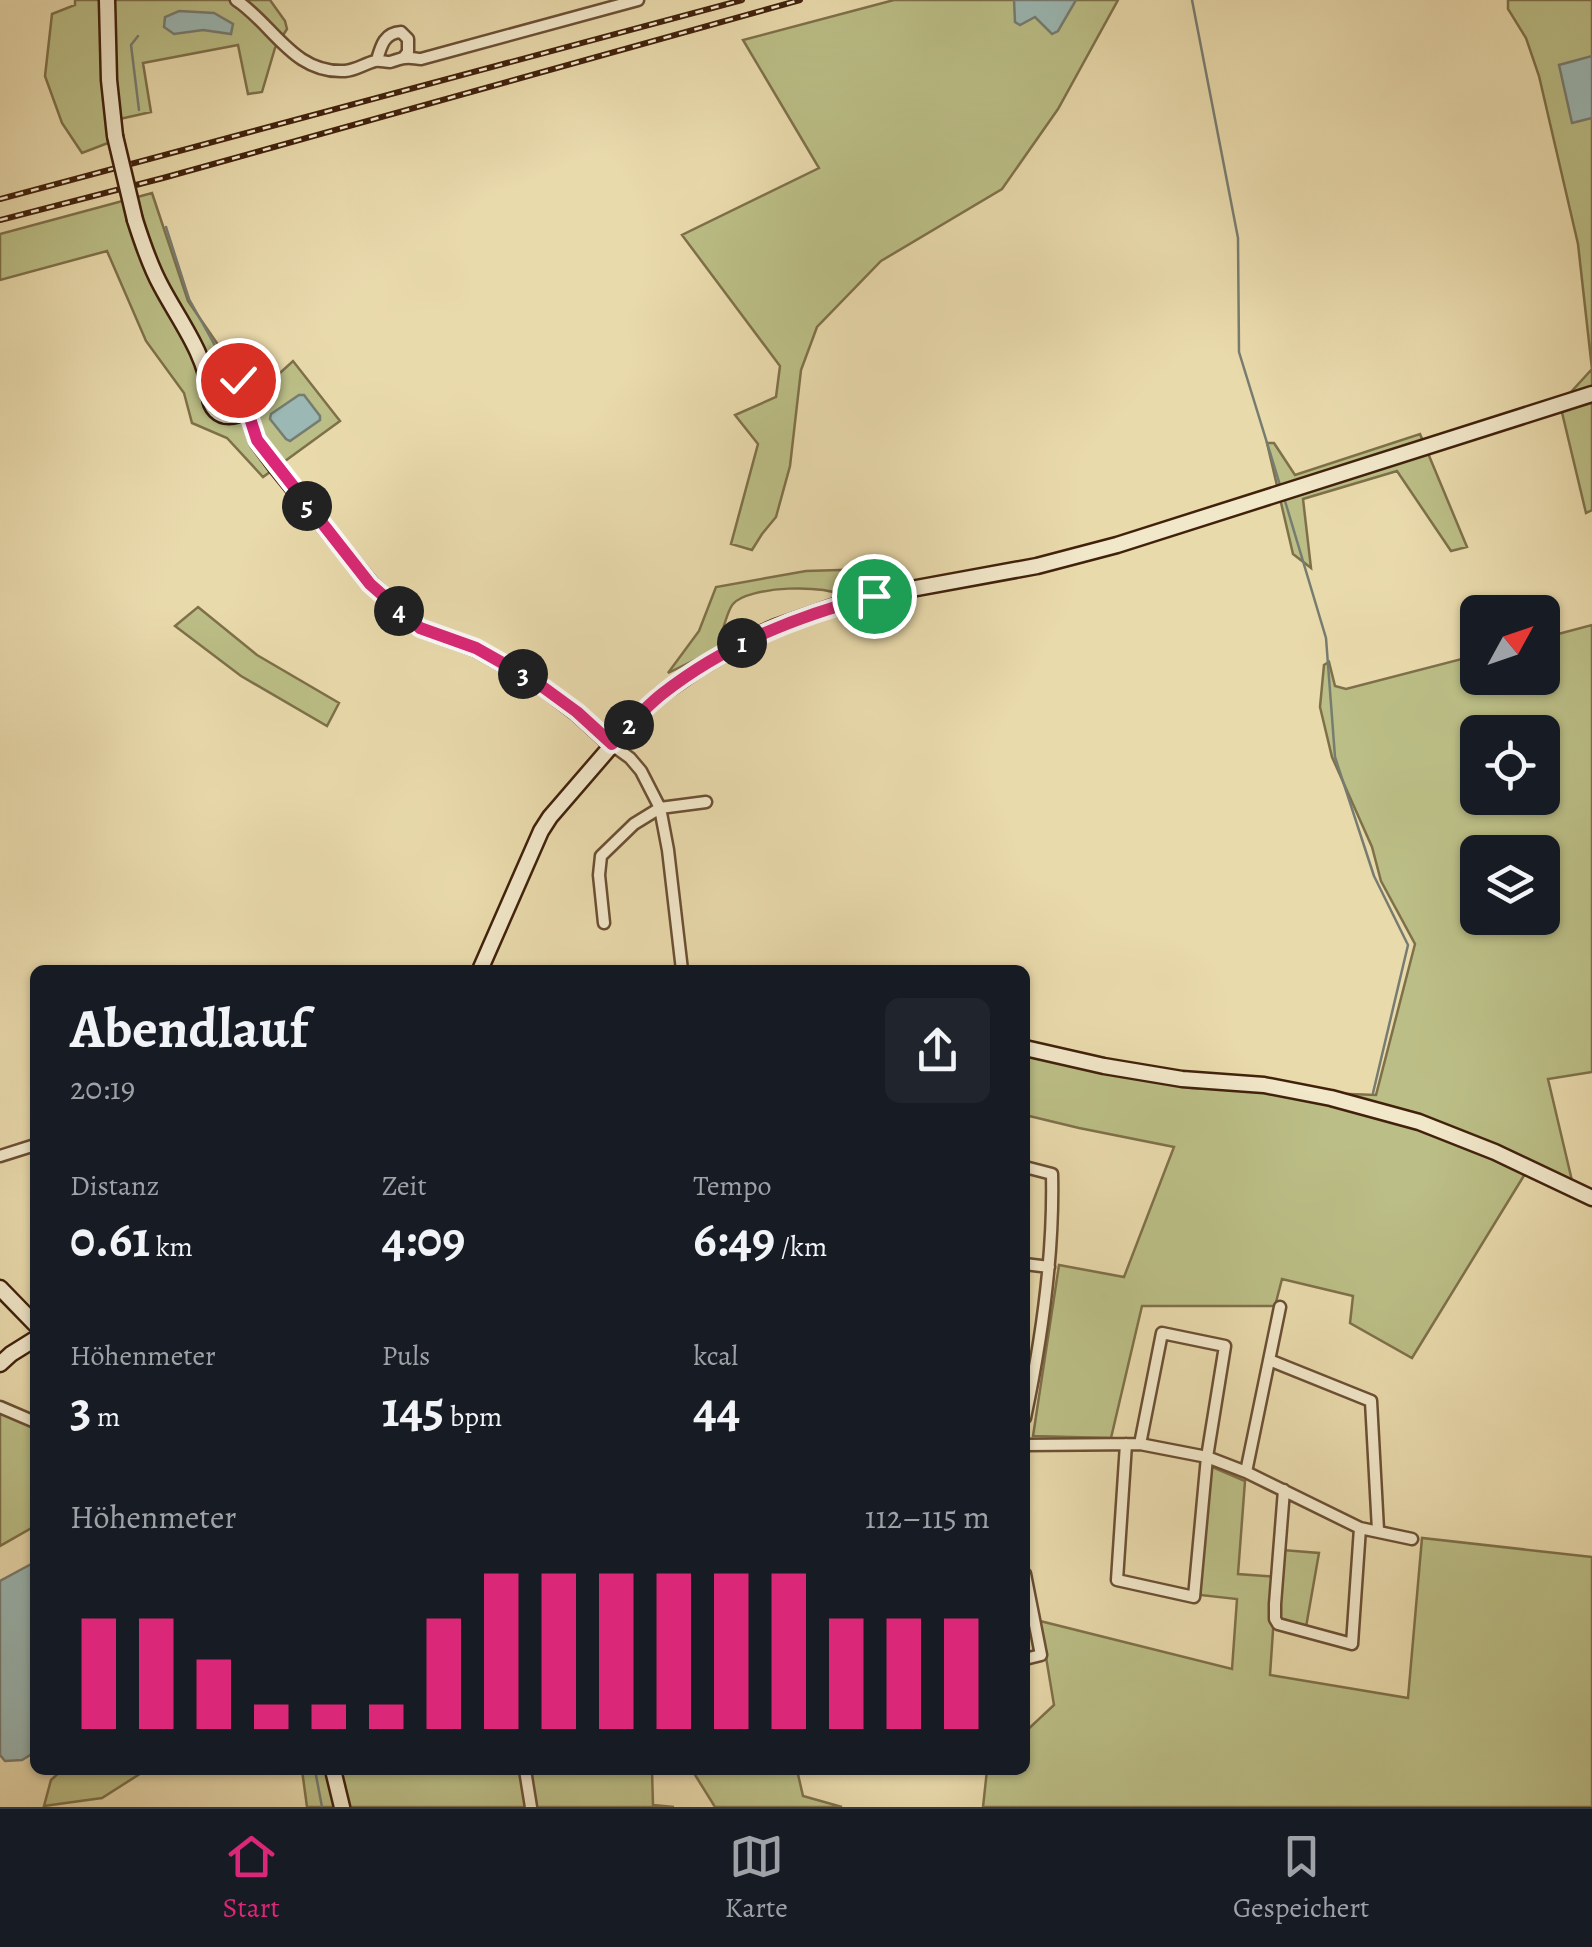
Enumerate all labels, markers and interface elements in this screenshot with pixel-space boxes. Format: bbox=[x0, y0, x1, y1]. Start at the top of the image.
pin bbox=[196, 338, 281, 423]
icon: check bbox=[211, 353, 266, 408]
pin: 5 bbox=[282, 481, 332, 531]
text: 5 bbox=[301, 487, 313, 525]
pin bbox=[832, 554, 917, 639]
icon: arrive bbox=[847, 569, 902, 624]
pin: 4 bbox=[374, 586, 424, 636]
text: 4 bbox=[392, 592, 406, 630]
north arrow bbox=[1460, 595, 1560, 695]
map controls bbox=[1460, 595, 1560, 935]
pin: 1 bbox=[717, 618, 767, 668]
text: 1 bbox=[737, 624, 747, 662]
pin: 3 bbox=[498, 649, 548, 699]
text: 3 bbox=[517, 655, 529, 693]
pin: 2 bbox=[604, 700, 654, 750]
text: 2 bbox=[622, 706, 636, 744]
button: locate bbox=[1460, 715, 1560, 815]
button: layers bbox=[1460, 835, 1560, 935]
text: Abendlauf bbox=[70, 991, 308, 1066]
button: share bbox=[885, 998, 990, 1103]
text: 20:19 bbox=[70, 1066, 135, 1110]
text: Distanz bbox=[70, 1167, 159, 1205]
text: Zeit bbox=[382, 1167, 427, 1205]
text: Tempo bbox=[693, 1167, 772, 1205]
text: 0.61 bbox=[70, 1205, 150, 1273]
text: 4:09 bbox=[382, 1205, 465, 1273]
text: 6:49 bbox=[693, 1205, 775, 1273]
text: km bbox=[150, 1228, 193, 1266]
text: /km bbox=[775, 1228, 827, 1266]
text: Höhenmeter bbox=[70, 1337, 216, 1375]
text: Puls bbox=[382, 1337, 430, 1375]
text: kcal bbox=[693, 1337, 738, 1375]
text: 3 bbox=[70, 1375, 92, 1443]
text: 145 bbox=[382, 1375, 444, 1443]
text: 44 bbox=[693, 1375, 740, 1443]
text: m bbox=[92, 1398, 120, 1436]
text: bpm bbox=[444, 1398, 502, 1436]
text: Höhenmeter bbox=[70, 1495, 237, 1539]
text: 112–115 m bbox=[865, 1495, 990, 1539]
tab: Start bbox=[223, 1829, 280, 1927]
tab: Karte bbox=[725, 1829, 788, 1927]
tab: Gespeichert bbox=[1233, 1829, 1369, 1927]

